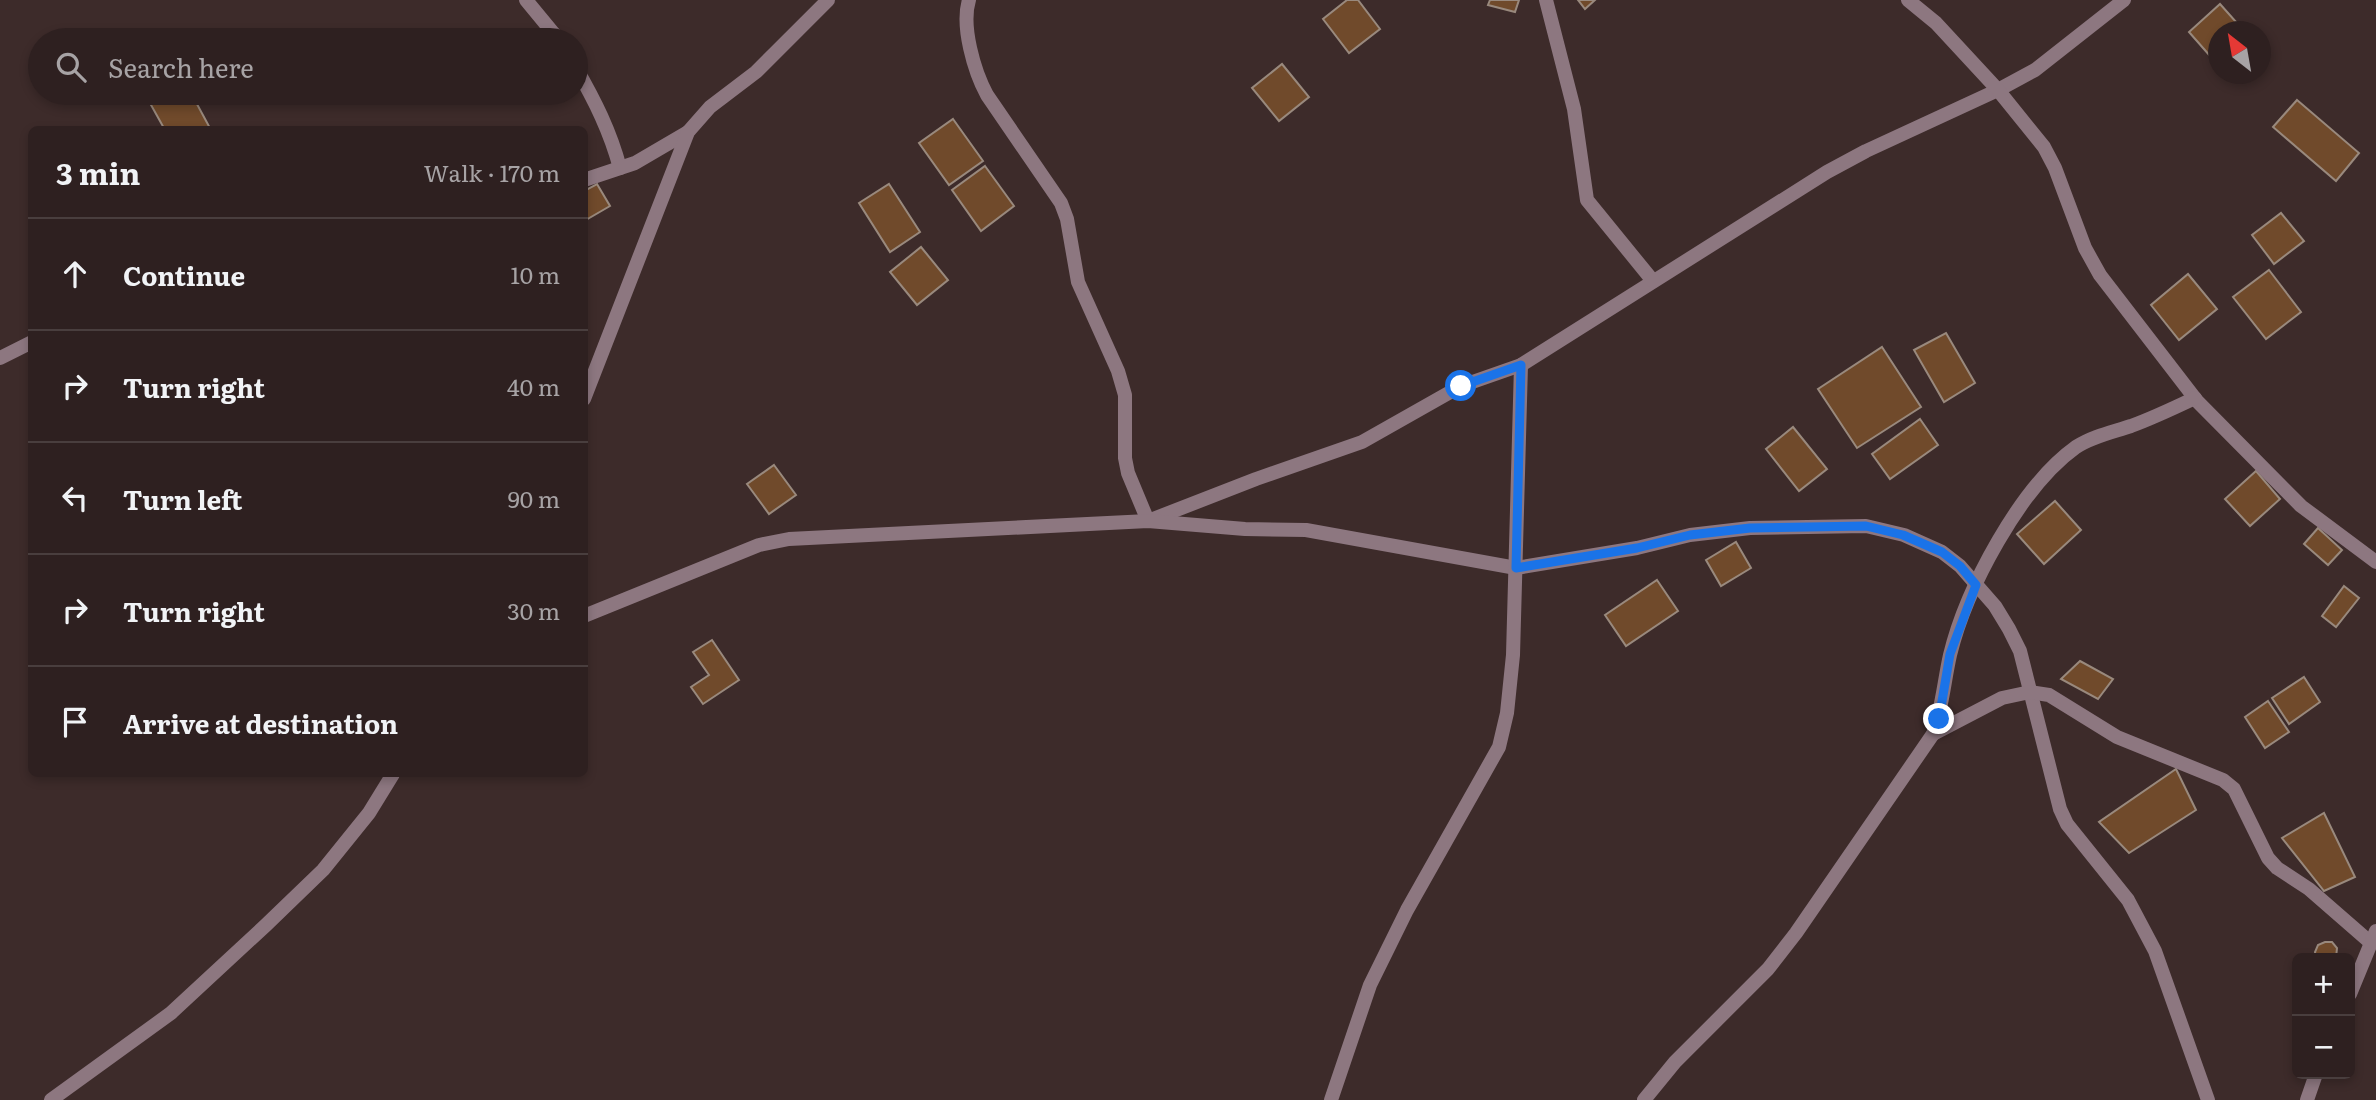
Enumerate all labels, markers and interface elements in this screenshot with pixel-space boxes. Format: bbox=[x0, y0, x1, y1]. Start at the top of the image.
north arrow bbox=[2208, 21, 2271, 84]
search box bbox=[28, 28, 588, 105]
text: Search here bbox=[108, 47, 254, 86]
icon: search bbox=[52, 48, 90, 86]
text: 3 min bbox=[56, 150, 140, 194]
text: Walk · 170 m bbox=[424, 155, 560, 189]
icon: ahead bbox=[56, 255, 94, 293]
text: Continue bbox=[123, 255, 245, 294]
text: 10 m bbox=[510, 257, 560, 291]
icon: right bbox=[56, 367, 94, 405]
text: Turn right bbox=[123, 367, 265, 406]
text: 40 m bbox=[507, 369, 560, 403]
route start bbox=[1445, 370, 1476, 401]
icon: left bbox=[56, 479, 94, 517]
text: Turn left bbox=[123, 479, 242, 518]
text: 90 m bbox=[508, 481, 560, 515]
icon: right bbox=[56, 591, 94, 629]
text: Turn right bbox=[123, 591, 265, 630]
text: 30 m bbox=[507, 593, 560, 627]
icon: arrive bbox=[56, 703, 94, 741]
text: Arrive at destination bbox=[123, 703, 398, 742]
route end bbox=[1923, 703, 1954, 734]
map controls bbox=[2292, 953, 2355, 1079]
button: + bbox=[2292, 953, 2355, 1016]
button: − bbox=[2292, 1016, 2355, 1079]

